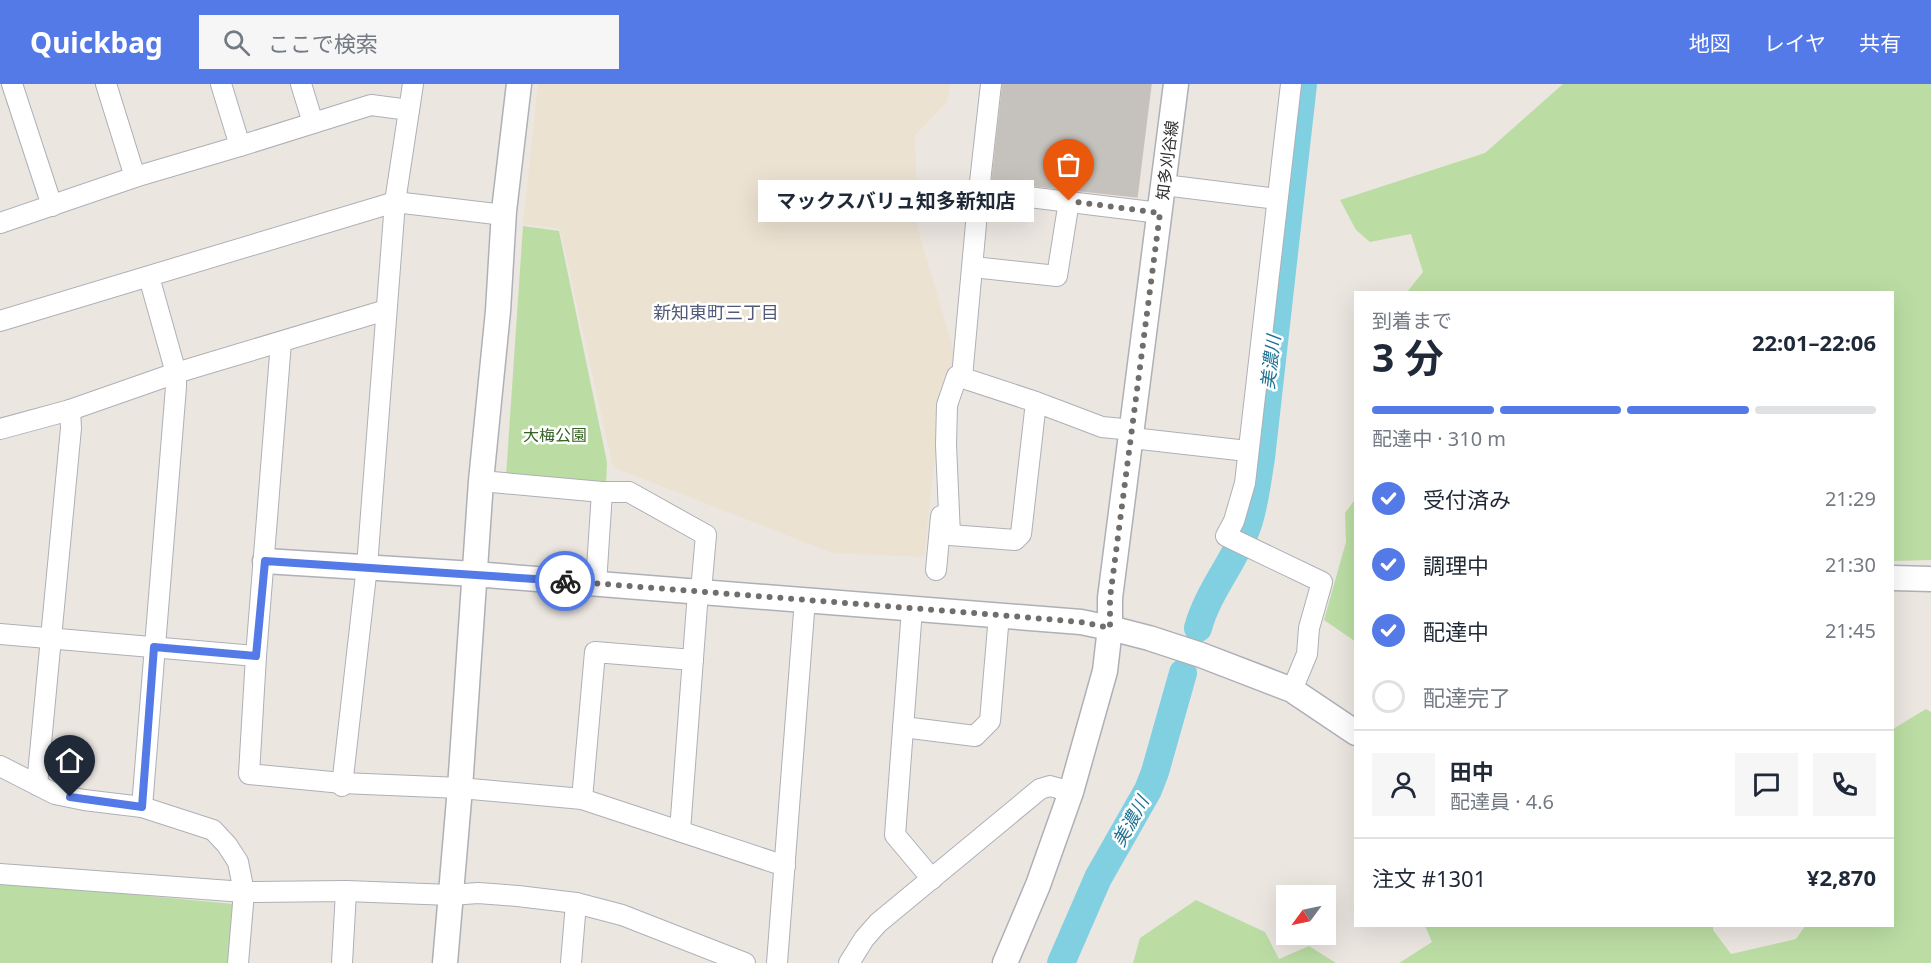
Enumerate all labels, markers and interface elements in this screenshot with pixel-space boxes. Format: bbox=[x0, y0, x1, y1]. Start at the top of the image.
search box bbox=[199, 15, 619, 69]
text: Quickbag bbox=[30, 23, 163, 61]
icon: search bbox=[220, 26, 253, 59]
text: ここで検索 bbox=[268, 28, 378, 58]
text: 地図 bbox=[1689, 29, 1731, 57]
text: レイヤ bbox=[1764, 29, 1826, 57]
text: 共有 bbox=[1859, 29, 1901, 57]
street label: 知多刈谷線 bbox=[1151, 119, 1183, 201]
pin bbox=[1043, 139, 1094, 201]
icon: bag bbox=[1052, 148, 1085, 181]
callout: マックスバリュ知多新知店 bbox=[757, 180, 1033, 222]
text: マックスバリュ知多新知店 bbox=[776, 187, 1016, 214]
district label: 新知東町三丁目 bbox=[653, 300, 779, 324]
text: 到着まで bbox=[1372, 307, 1452, 334]
text: 22:01–22:06 bbox=[1752, 327, 1876, 357]
text: 3 分 bbox=[1372, 330, 1443, 383]
water label: 美濃川 bbox=[1255, 332, 1285, 390]
park label: 大梅公園 bbox=[523, 424, 587, 446]
text: 配達中 · 310 m bbox=[1372, 425, 1506, 452]
icon: check bbox=[1372, 482, 1405, 515]
text: 受付済み bbox=[1423, 484, 1511, 514]
text: 21:29 bbox=[1825, 485, 1876, 512]
icon: check bbox=[1372, 548, 1405, 581]
text: 調理中 bbox=[1423, 550, 1489, 580]
courier bbox=[535, 551, 595, 611]
text: 21:30 bbox=[1825, 551, 1876, 578]
icon: bike bbox=[549, 565, 582, 598]
icon: check bbox=[1372, 614, 1405, 647]
text: 配達中 bbox=[1423, 616, 1489, 646]
text: 21:45 bbox=[1825, 617, 1876, 644]
text: 配達完了 bbox=[1423, 682, 1511, 712]
pin bbox=[44, 735, 95, 797]
icon: home bbox=[53, 744, 86, 777]
button: person bbox=[1372, 753, 1435, 816]
button: chat bbox=[1735, 753, 1798, 816]
button: phone bbox=[1813, 753, 1876, 816]
text: 田中 bbox=[1450, 756, 1494, 786]
text: 配達員 · 4.6 bbox=[1450, 788, 1554, 815]
water label: 美濃川 bbox=[1106, 790, 1155, 850]
text: ¥2,870 bbox=[1807, 862, 1876, 892]
text: 注文 #1301 bbox=[1372, 863, 1486, 893]
north arrow bbox=[1276, 885, 1336, 945]
map controls bbox=[1276, 885, 1336, 945]

